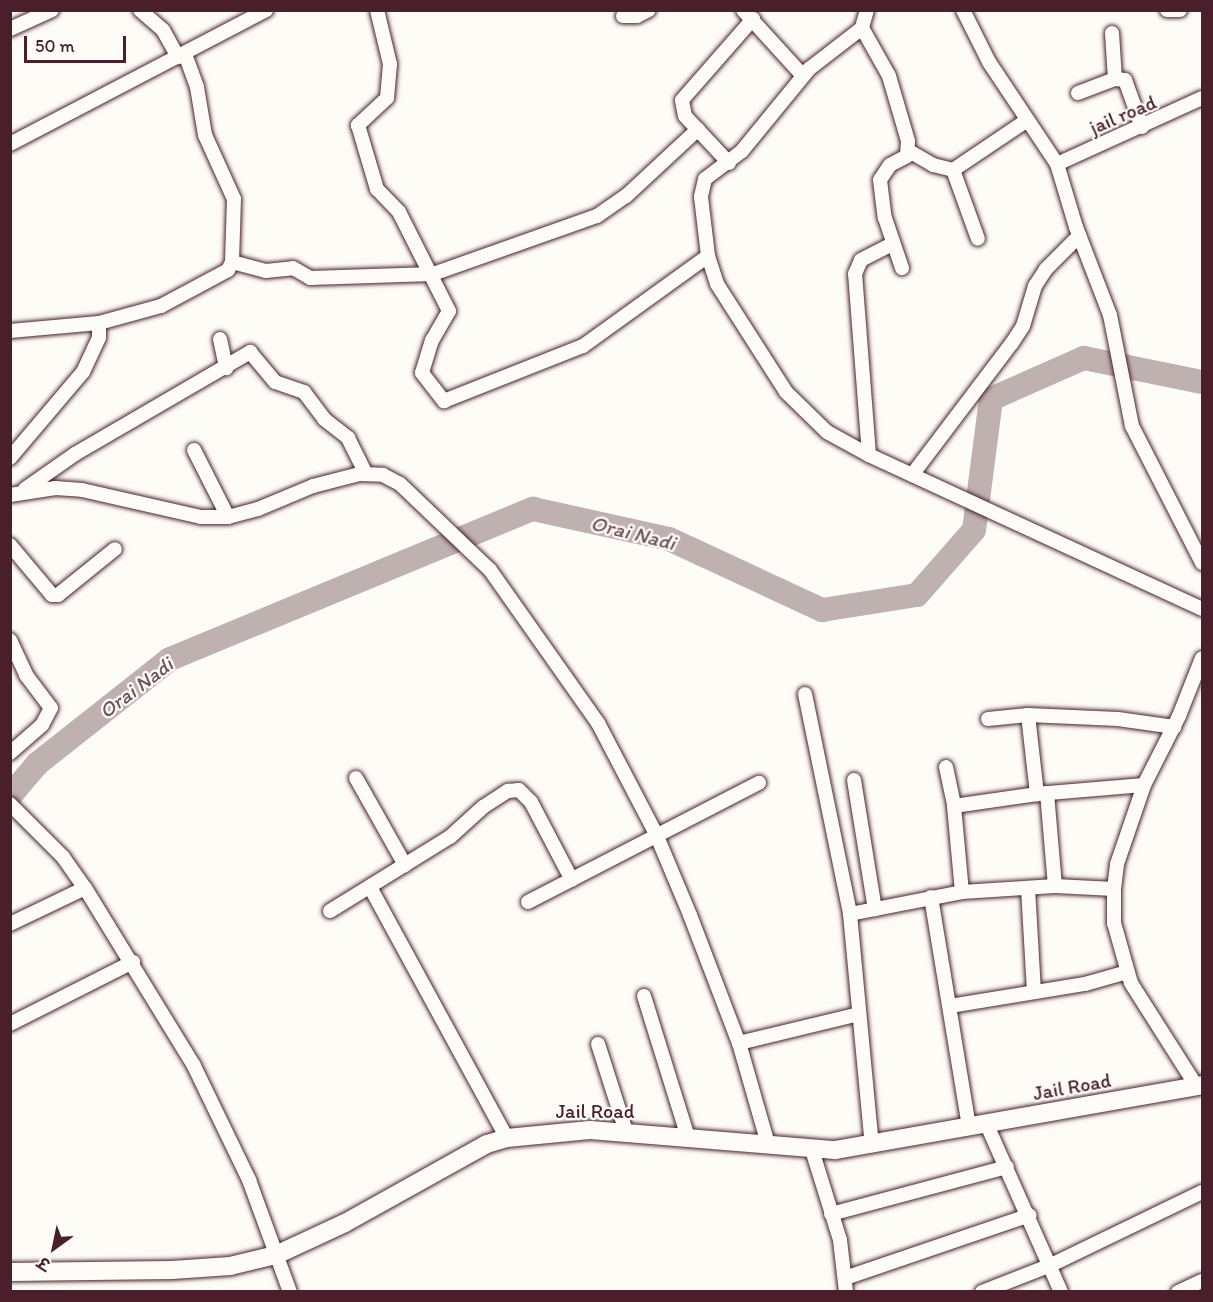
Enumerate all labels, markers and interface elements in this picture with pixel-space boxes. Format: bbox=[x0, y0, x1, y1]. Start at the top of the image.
scale bar bbox=[27, 24, 129, 62]
text: 50 m bbox=[35, 35, 75, 57]
street label: jail road bbox=[1086, 90, 1160, 140]
water label: Orai Nadi bbox=[588, 510, 678, 556]
water label: Orai Nadi bbox=[94, 652, 178, 724]
street label: Jail Road bbox=[1031, 1068, 1113, 1106]
street label: Jail Road bbox=[556, 1099, 634, 1123]
north arrow bbox=[24, 1218, 84, 1278]
text: उ bbox=[34, 1253, 54, 1274]

